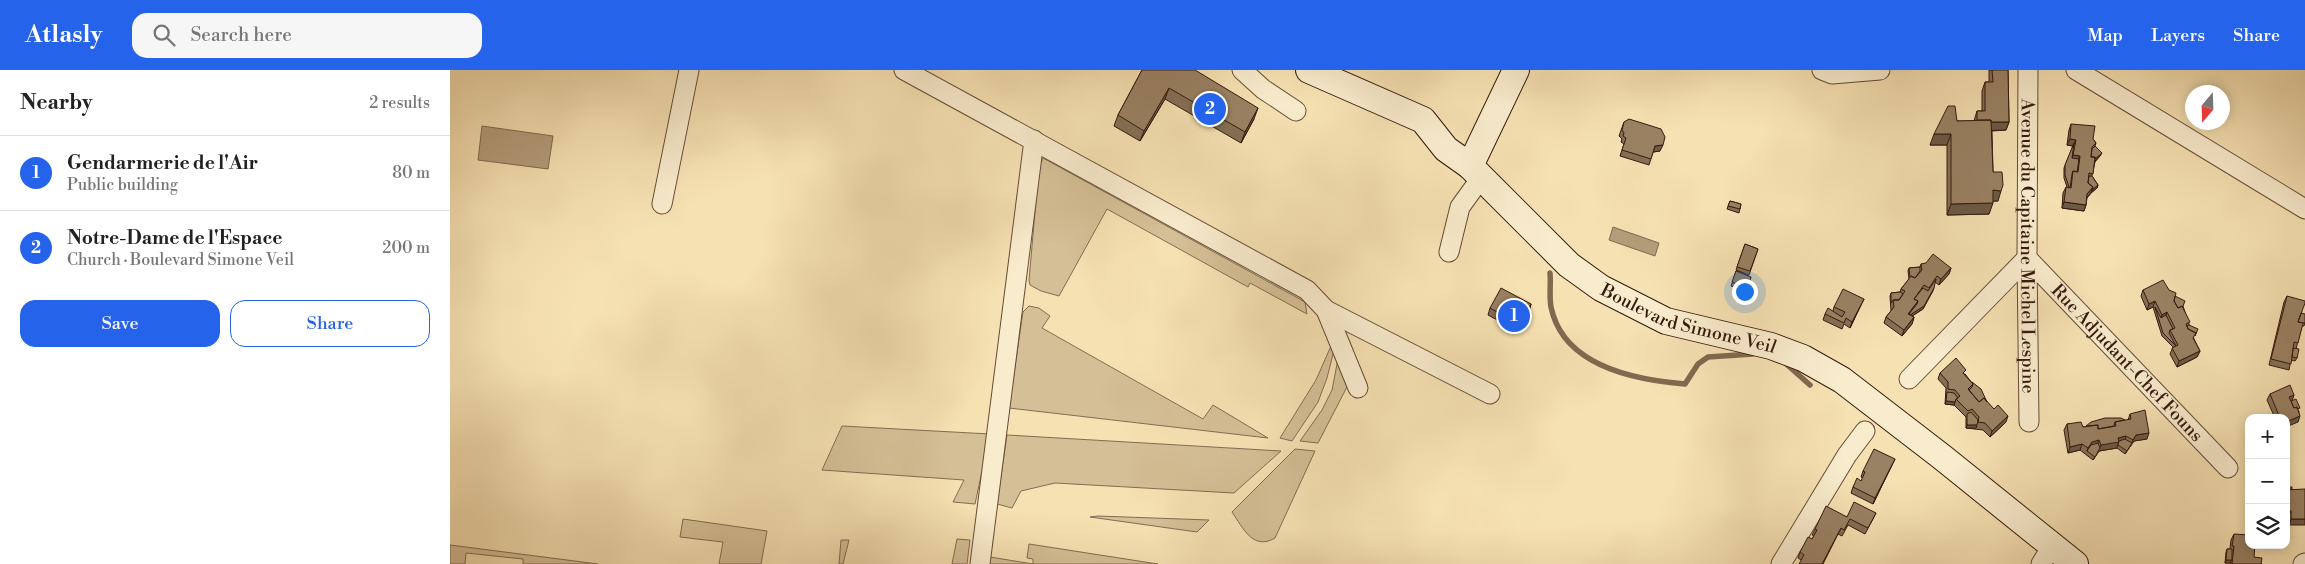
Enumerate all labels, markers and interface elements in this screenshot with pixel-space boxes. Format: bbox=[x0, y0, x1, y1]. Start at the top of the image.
search box bbox=[132, 13, 482, 58]
text: Atlasly bbox=[25, 20, 102, 50]
icon: search bbox=[150, 21, 178, 49]
text: Search here bbox=[190, 23, 292, 47]
text: Map bbox=[2088, 24, 2123, 47]
text: Layers bbox=[2151, 24, 2205, 47]
text: Share bbox=[2233, 24, 2280, 47]
north arrow bbox=[2185, 85, 2230, 130]
text: Nearby bbox=[20, 90, 93, 116]
pin: 2 bbox=[1194, 90, 1226, 128]
text: 2 results bbox=[369, 93, 430, 113]
street label: Avenue du Capitaine Michel Lespine bbox=[2015, 97, 2040, 394]
text: Gendarmerie de l'Air bbox=[67, 151, 258, 175]
text: 1 bbox=[32, 163, 40, 183]
text: 80 m bbox=[392, 163, 430, 183]
text: Public building bbox=[67, 175, 178, 195]
text: Notre-Dame de l'Espace bbox=[67, 226, 282, 250]
text: 2 bbox=[31, 238, 41, 258]
text: 200 m bbox=[382, 238, 430, 258]
text: Church · Boulevard Simone Veil bbox=[67, 250, 294, 270]
street label: Boulevard Simone Veil bbox=[1596, 278, 1780, 359]
your location bbox=[1732, 279, 1758, 305]
street label: Rue Adjudant-Chef Founs bbox=[2046, 279, 2208, 447]
pin: 1 bbox=[1498, 297, 1530, 335]
button: Save bbox=[20, 300, 220, 347]
button: Share bbox=[230, 300, 430, 347]
map controls bbox=[2245, 414, 2290, 549]
button: + bbox=[2245, 414, 2290, 459]
button: − bbox=[2245, 459, 2290, 504]
button: layers bbox=[2245, 504, 2290, 549]

